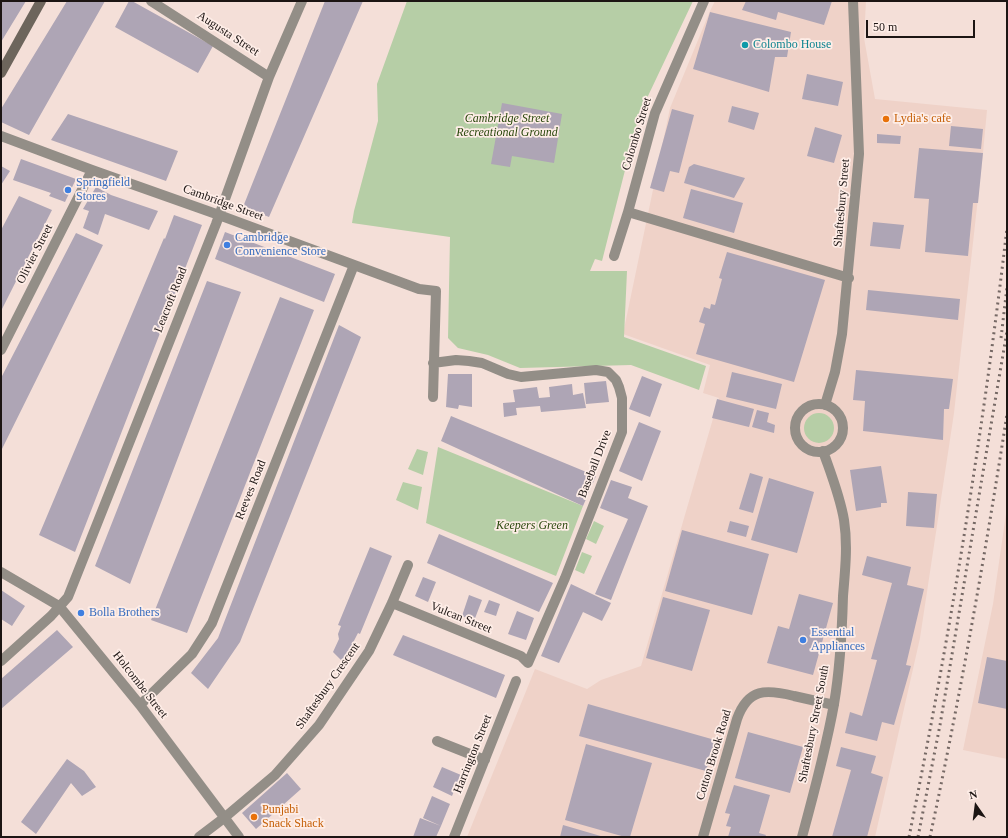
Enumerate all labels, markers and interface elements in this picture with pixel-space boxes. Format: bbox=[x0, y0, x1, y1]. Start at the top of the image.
street label: Augusta Street bbox=[194, 9, 262, 59]
scale bar bbox=[868, 12, 977, 38]
text: 50 m bbox=[873, 20, 897, 34]
place label: Colombo House bbox=[753, 38, 831, 52]
marker: Colombo House bbox=[740, 40, 750, 50]
street label: Colombo Street bbox=[619, 96, 655, 172]
park label: Cambridge Street Recreational Ground bbox=[456, 112, 558, 140]
place label: Lydia's cafe bbox=[894, 112, 951, 126]
marker: Lydia's cafe bbox=[881, 114, 891, 124]
street label: Shaftesbury Street bbox=[831, 158, 853, 248]
place label: Springfield Stores bbox=[76, 176, 130, 204]
street label: Cambridge Street bbox=[181, 182, 265, 224]
marker: Springfield Stores bbox=[63, 185, 73, 195]
street label: Olivier Street bbox=[14, 222, 56, 286]
place label: Cambridge Convenience Store bbox=[235, 231, 326, 259]
marker: Cambridge Convenience Store bbox=[222, 240, 232, 250]
street label: Leacroft Road bbox=[151, 265, 191, 335]
street label: Baseball Drive bbox=[575, 428, 615, 500]
street label: Reeves Road bbox=[233, 458, 269, 522]
park label: Keepers Green bbox=[496, 519, 568, 533]
street label: Vulcan Street bbox=[428, 599, 494, 637]
place label: Bolla Brothers bbox=[89, 606, 159, 620]
marker: Bolla Brothers bbox=[76, 608, 86, 618]
place label: Essential Appliances bbox=[811, 626, 865, 654]
marker: Essential Appliances bbox=[798, 635, 808, 645]
street label: Shaftesbury Crescent bbox=[293, 640, 363, 732]
street label: Holcombe Street bbox=[109, 649, 171, 721]
street label: Shaftesbury Street South bbox=[796, 664, 832, 784]
street label: Cotton Brook Road bbox=[693, 708, 735, 802]
street label: Harrington Street bbox=[451, 713, 495, 795]
north arrow bbox=[956, 786, 996, 826]
text: N bbox=[968, 788, 978, 801]
place label: Punjabi Snack Shack bbox=[262, 803, 324, 831]
marker: Punjabi Snack Shack bbox=[249, 812, 259, 822]

